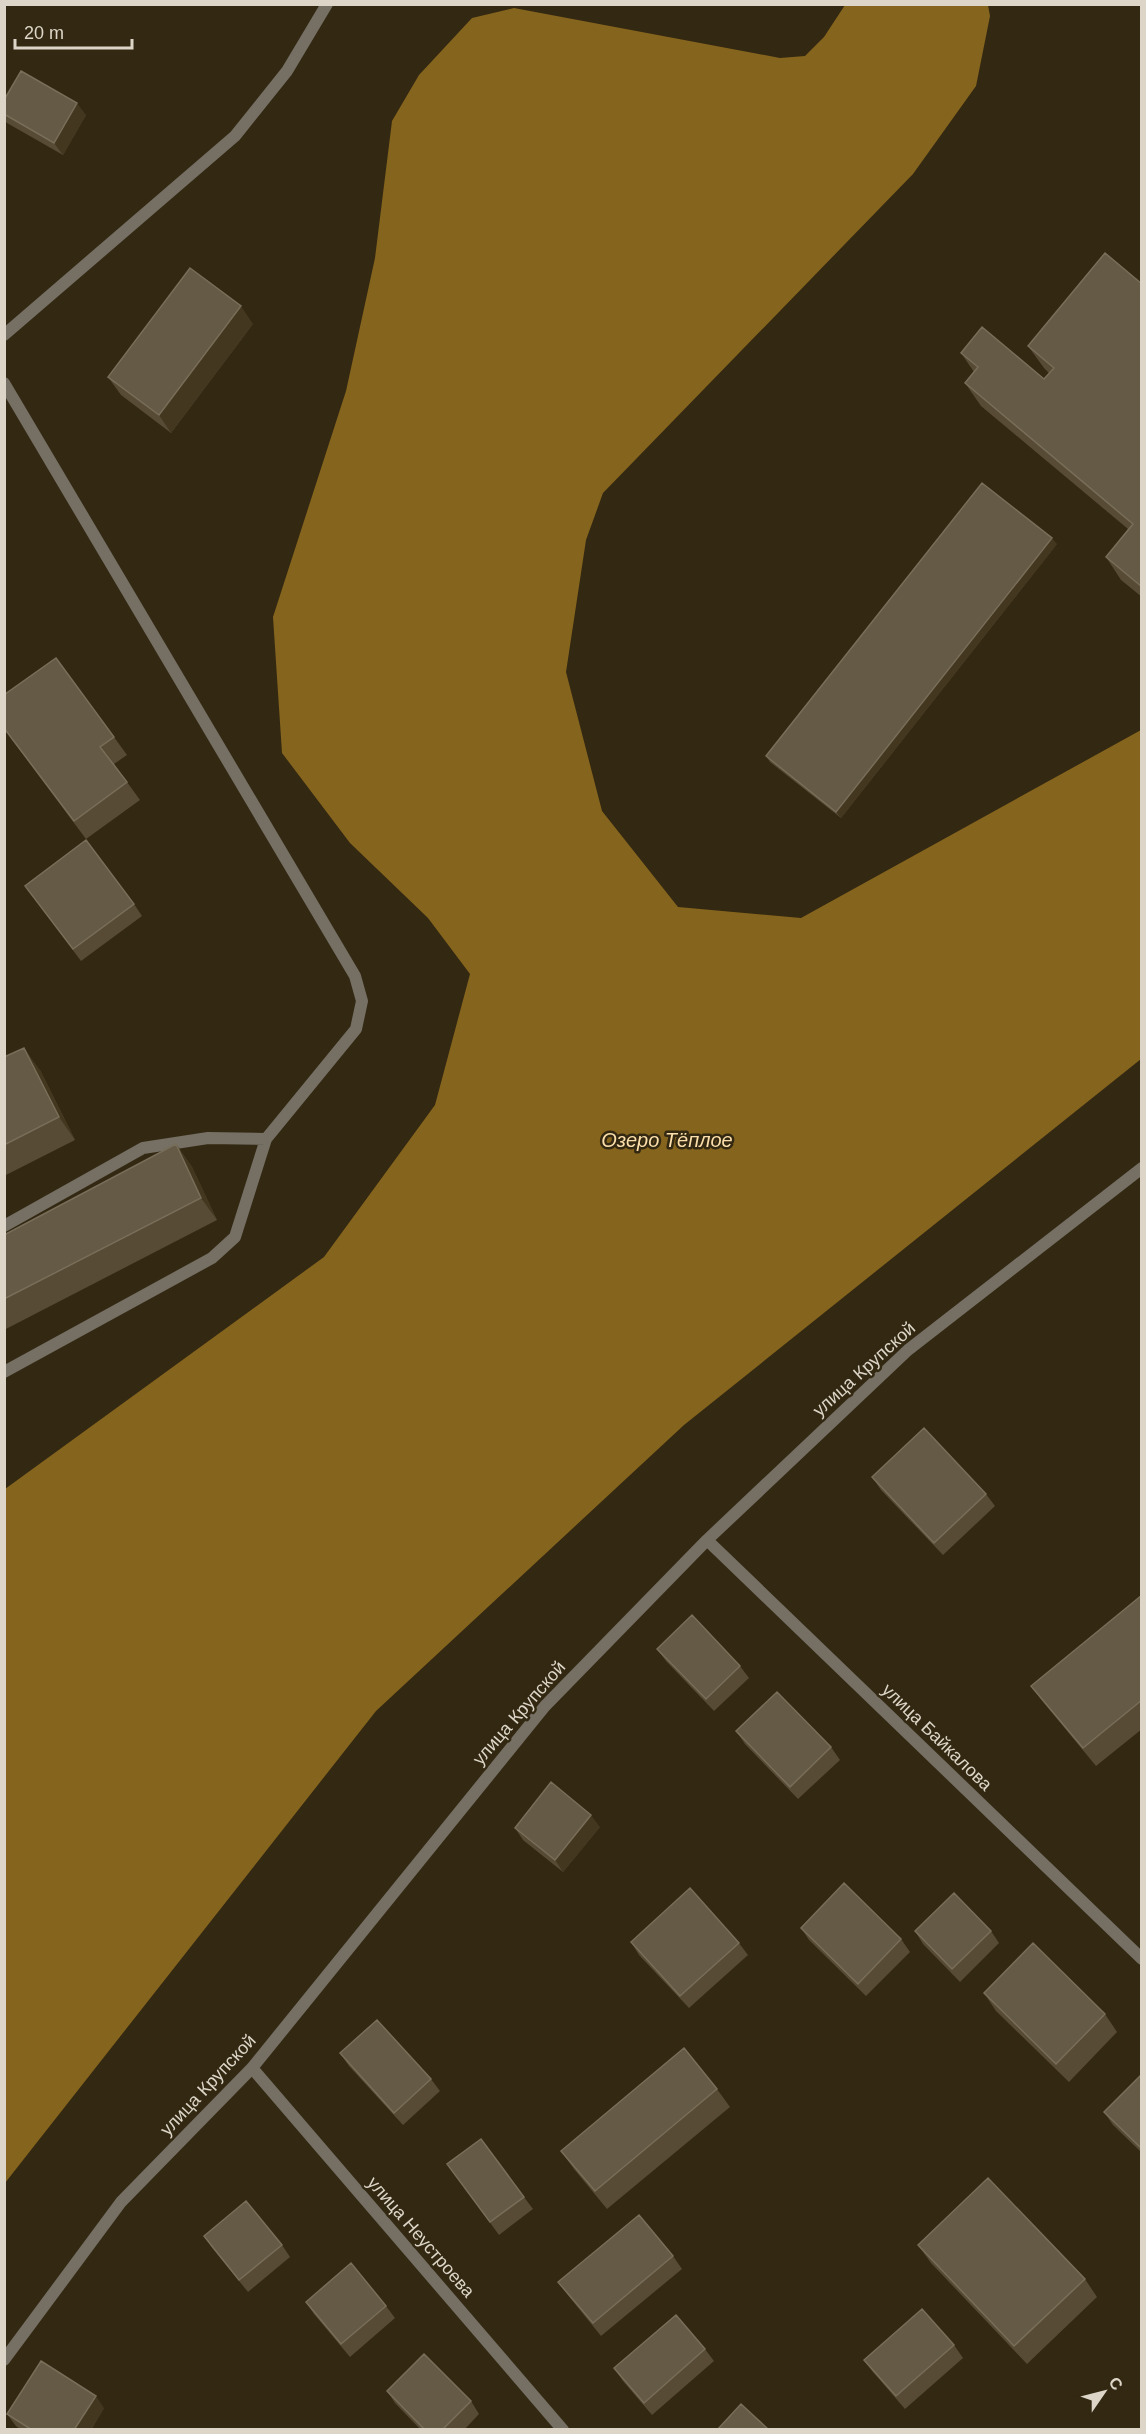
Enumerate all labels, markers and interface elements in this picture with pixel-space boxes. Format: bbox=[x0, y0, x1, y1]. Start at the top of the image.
scale bar bbox=[15, 12, 132, 50]
text: 20 m bbox=[24, 23, 64, 43]
water label: Озеро Тёплое bbox=[601, 1129, 733, 1151]
street label: улица Крупской bbox=[809, 1318, 919, 1420]
street label: улица Крупской bbox=[469, 1657, 569, 1769]
street label: улица Байкалова bbox=[878, 1680, 997, 1795]
street label: улица Крупской bbox=[156, 2030, 260, 2140]
street label: улица Неустроева bbox=[363, 2173, 479, 2302]
north arrow bbox=[1074, 2362, 1134, 2422]
text: С bbox=[1106, 2374, 1126, 2394]

